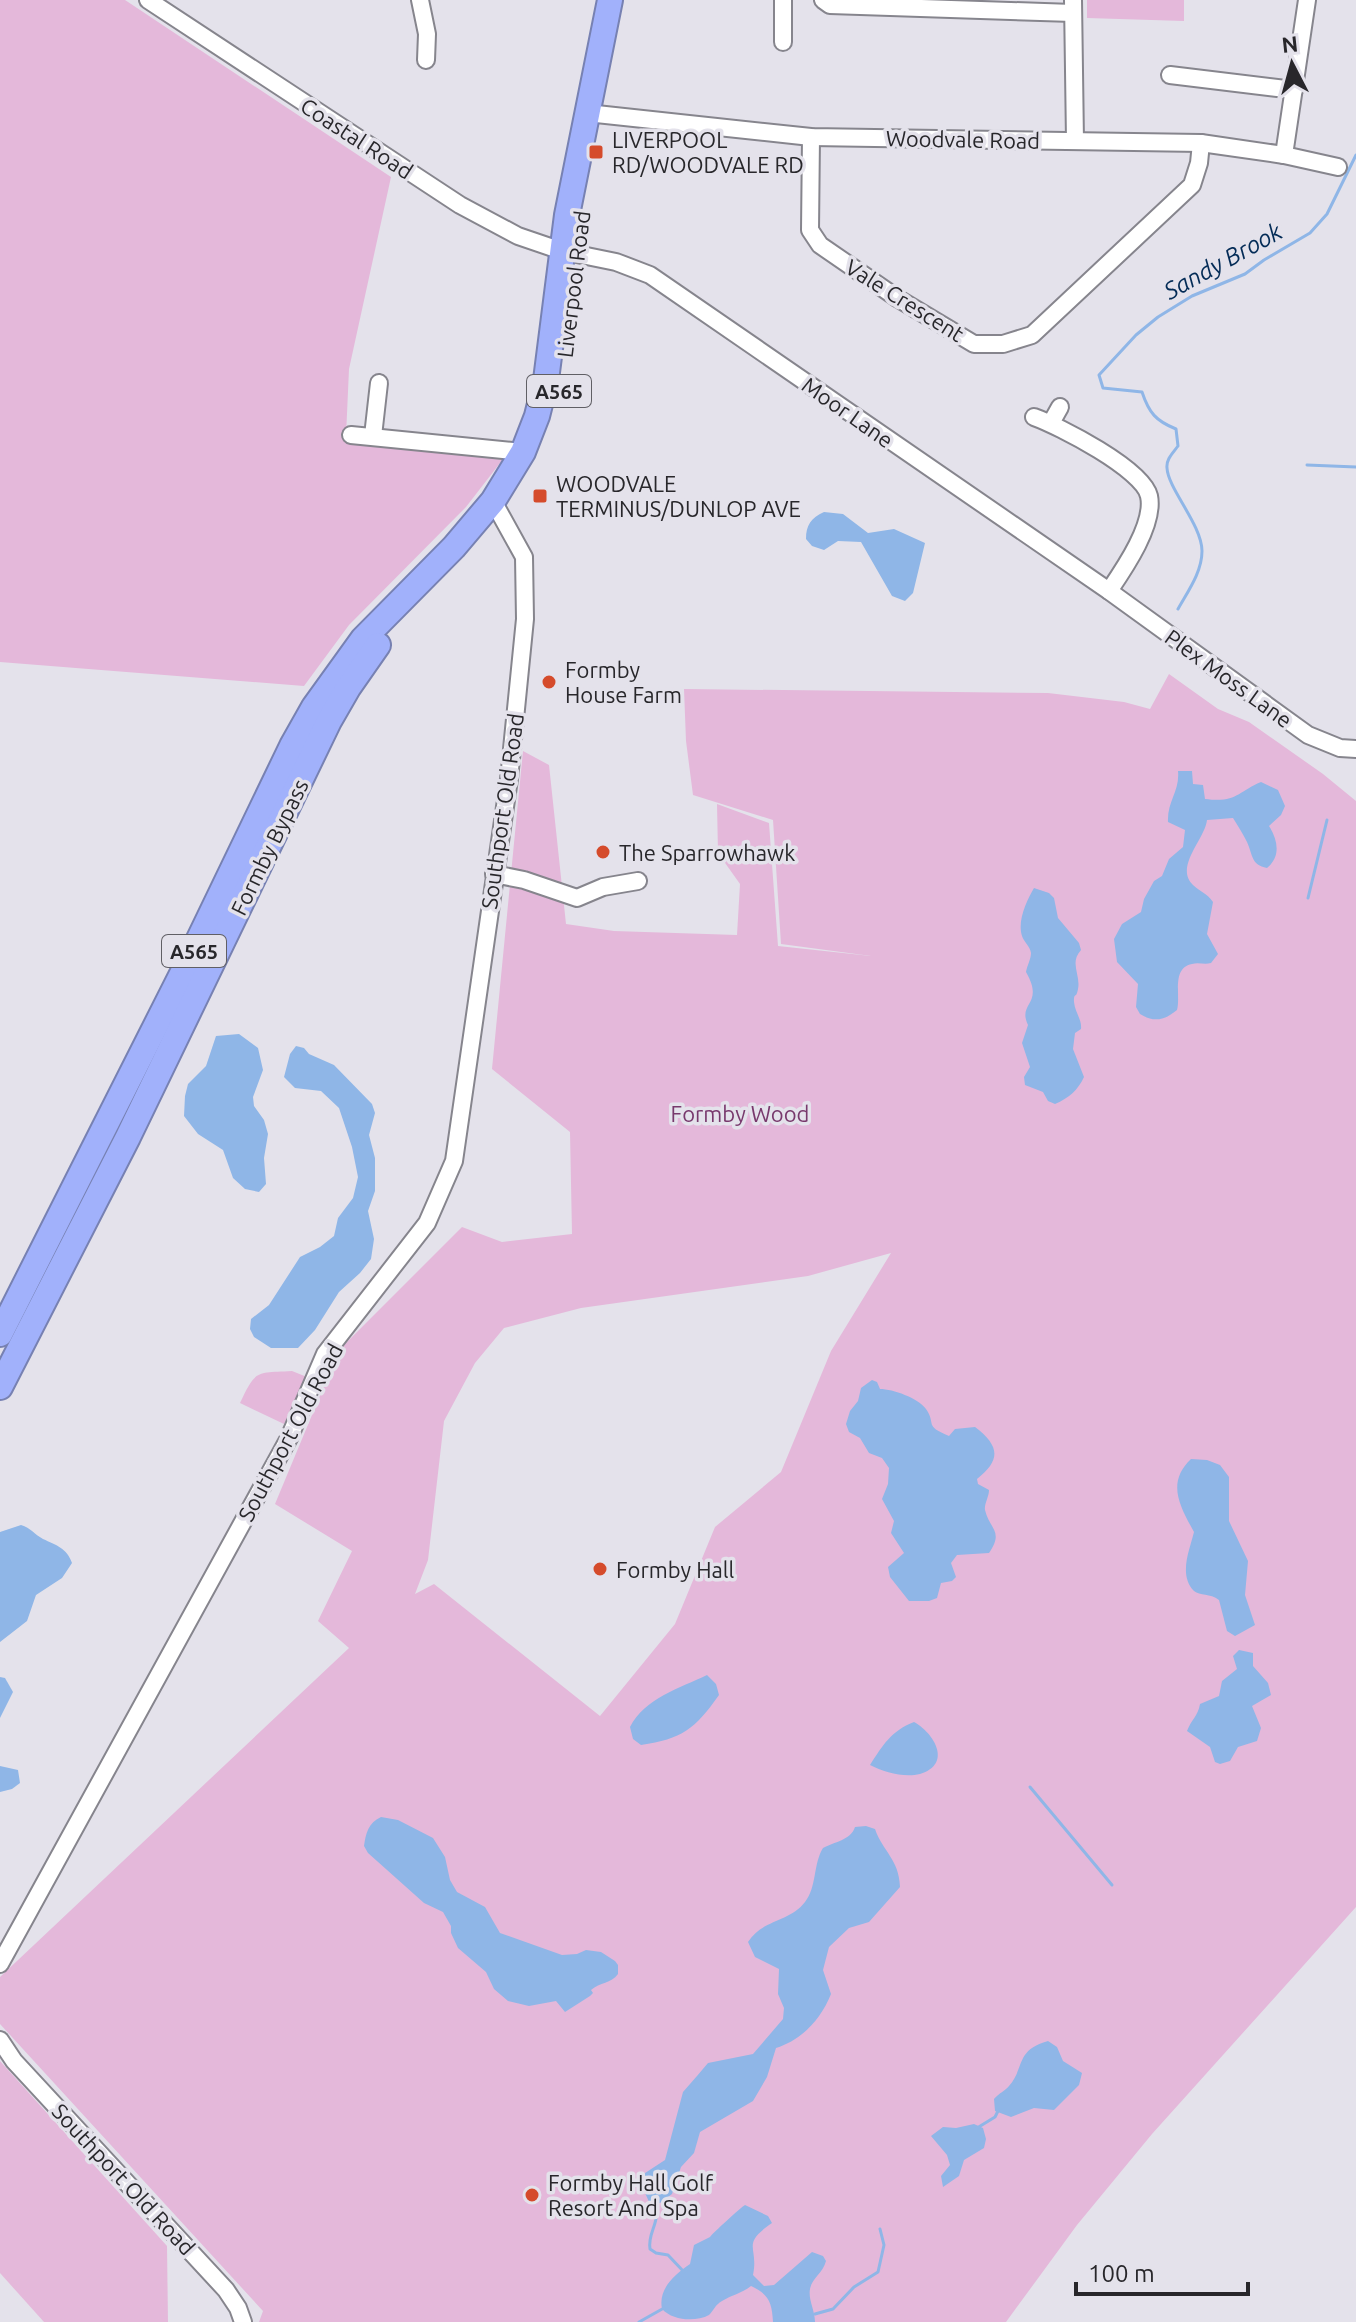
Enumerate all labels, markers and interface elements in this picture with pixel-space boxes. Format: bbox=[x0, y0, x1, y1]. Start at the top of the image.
north arrow bbox=[1252, 24, 1332, 104]
text: N bbox=[1280, 30, 1299, 57]
street label: Coastal Road bbox=[296, 92, 418, 184]
street label: Woodvale Road bbox=[886, 125, 1040, 153]
place label: LIVERPOOL RD/WOODVALE RD bbox=[612, 127, 804, 177]
marker: LIVERPOOL RD/WOODVALE RD bbox=[587, 143, 605, 161]
street label: Liverpool Road bbox=[552, 209, 594, 359]
water label: Sandy Brook bbox=[1158, 217, 1287, 305]
street label: Vale Crescent bbox=[841, 254, 969, 347]
street label: Moor Lane bbox=[798, 372, 898, 452]
road number: A565 bbox=[527, 375, 591, 407]
place label: WOODVALE TERMINUS/DUNLOP AVE bbox=[556, 471, 801, 521]
marker: WOODVALE TERMINUS/DUNLOP AVE bbox=[531, 487, 549, 505]
street label: Plex Moss Lane bbox=[1161, 624, 1297, 732]
place label: Formby House Farm bbox=[565, 657, 682, 707]
marker: Formby House Farm bbox=[540, 673, 558, 691]
street label: Southport Old Road bbox=[476, 712, 528, 910]
street label: Formby Bypass bbox=[225, 775, 313, 919]
place label: The Sparrowhawk bbox=[619, 840, 795, 865]
marker: The Sparrowhawk bbox=[594, 843, 612, 861]
road number: A565 bbox=[162, 935, 226, 967]
park label: Formby Wood bbox=[671, 1101, 809, 1126]
street label: Southport Old Road bbox=[233, 1339, 347, 1525]
place label: Formby Hall bbox=[616, 1557, 735, 1582]
marker: Formby Hall bbox=[591, 1560, 609, 1578]
street label: Southport Old Road bbox=[48, 2098, 200, 2260]
place label: Formby Hall Golf Resort And Spa bbox=[548, 2170, 714, 2220]
marker: Formby Hall Golf Resort And Spa bbox=[523, 2186, 541, 2204]
scale bar bbox=[1076, 2246, 1248, 2296]
text: 100 m bbox=[1088, 2260, 1155, 2287]

